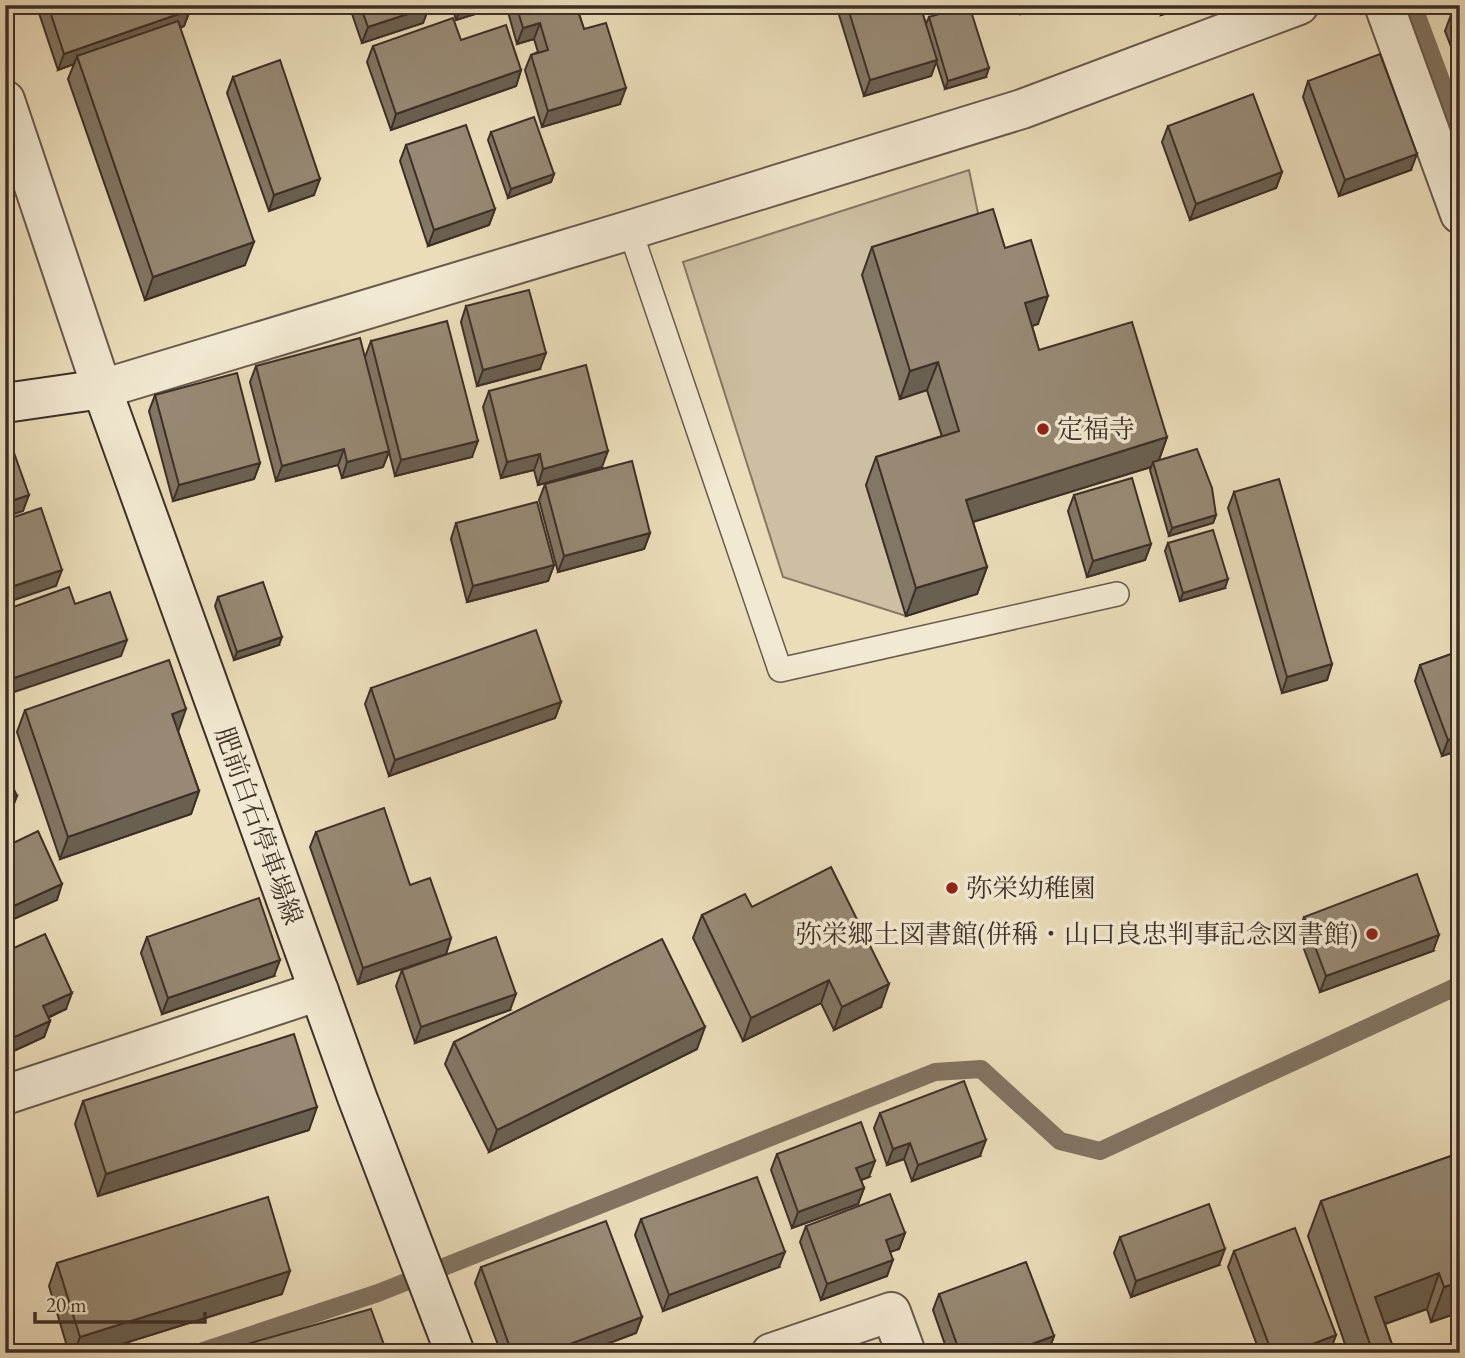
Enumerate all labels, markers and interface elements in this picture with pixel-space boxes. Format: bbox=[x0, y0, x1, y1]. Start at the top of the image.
place label: 定福寺 bbox=[1057, 412, 1135, 446]
marker: 定福寺 bbox=[1035, 421, 1051, 437]
street label: 肥前白石停車場線 bbox=[207, 722, 311, 930]
place label: 弥栄幼稚園 bbox=[966, 871, 1096, 905]
marker: 弥栄幼稚園 bbox=[944, 880, 960, 896]
place label: 弥栄郷土図書館(併稱・山口良忠判事記念図書館) bbox=[796, 917, 1358, 951]
marker: 弥栄郷土図書館(併稱・山口良忠判事記念図書館) bbox=[1364, 926, 1380, 942]
scale bar bbox=[35, 1281, 205, 1325]
text: 20 m bbox=[46, 1291, 87, 1318]

